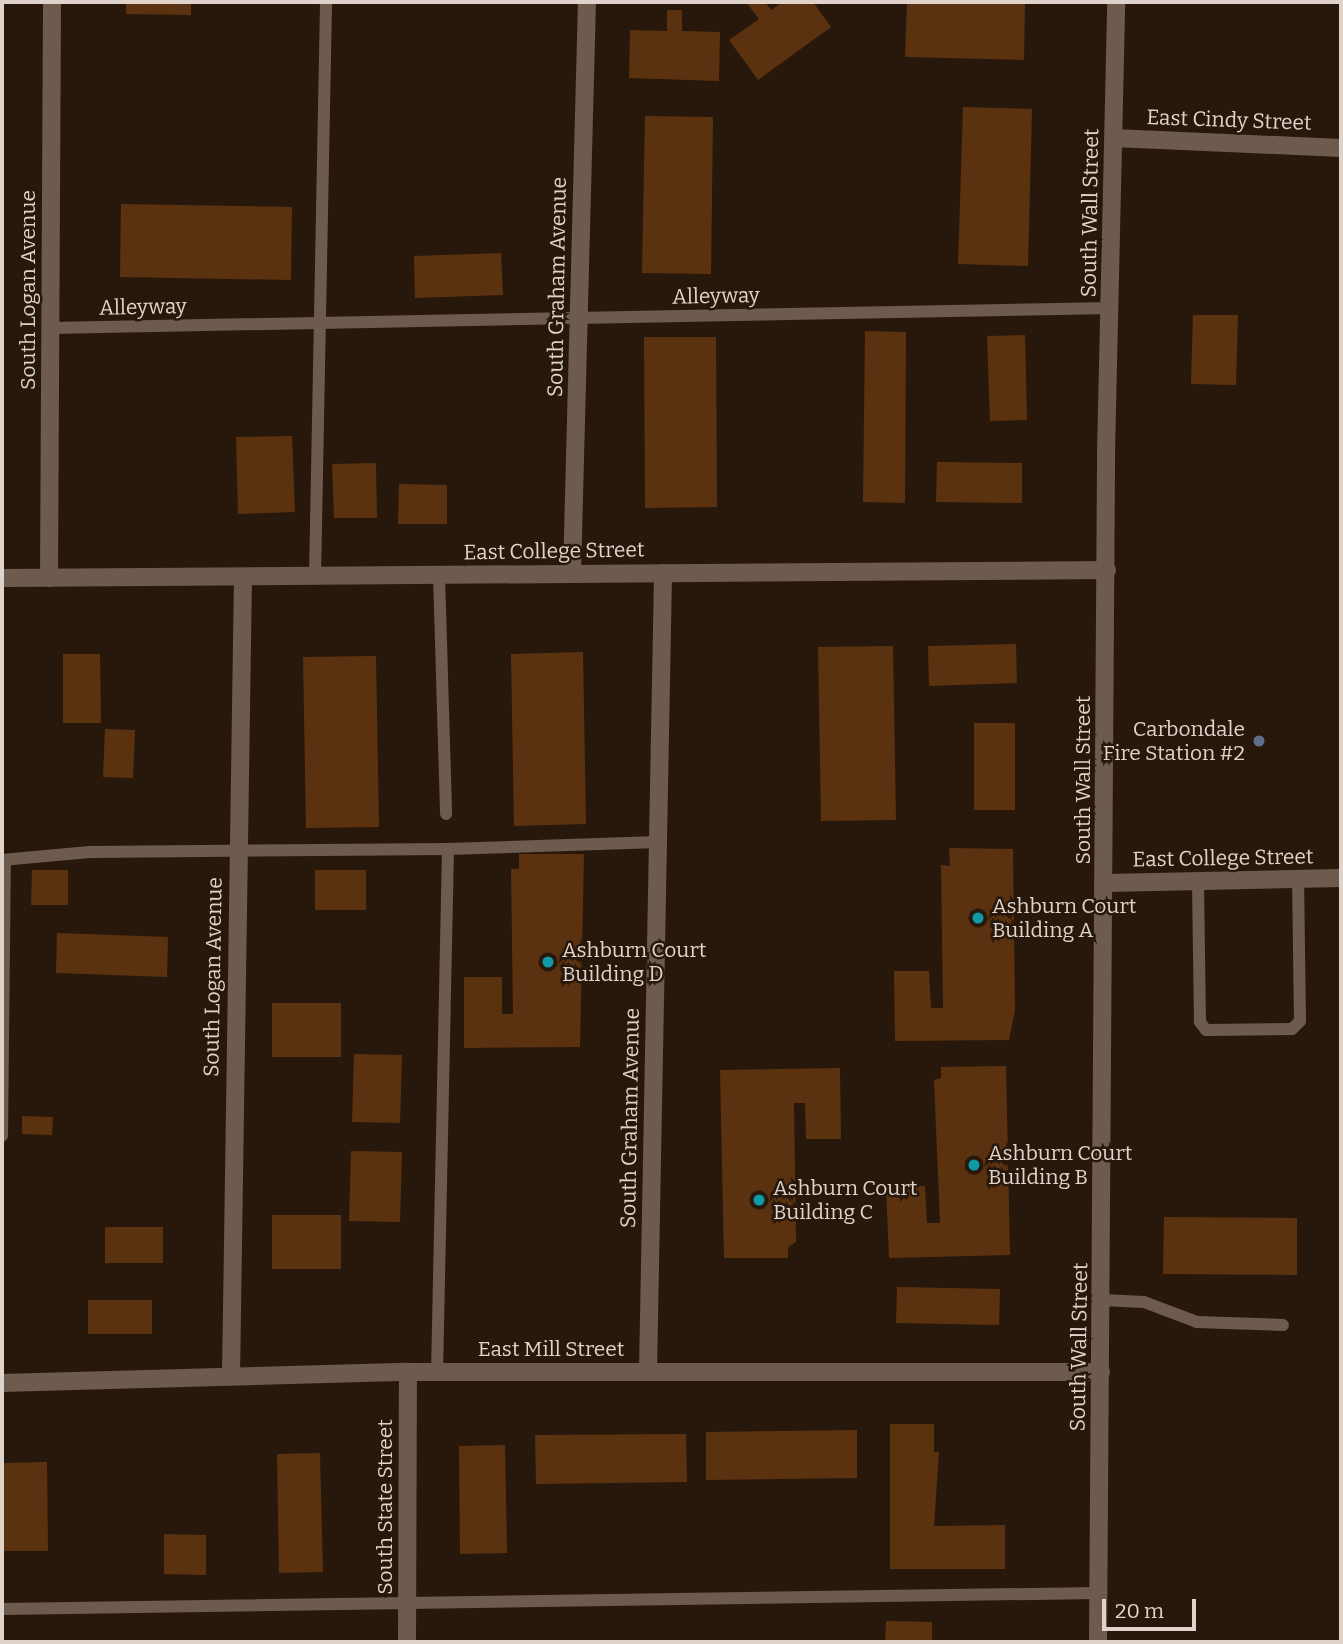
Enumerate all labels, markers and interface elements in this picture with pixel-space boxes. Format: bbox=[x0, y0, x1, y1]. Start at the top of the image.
street label: East Cindy Street bbox=[1146, 105, 1312, 135]
street label: South Wall Street bbox=[1076, 128, 1104, 298]
street label: South Graham Avenue bbox=[542, 177, 572, 397]
street label: South Logan Avenue bbox=[15, 190, 41, 390]
street label: Alleyway bbox=[672, 283, 760, 309]
street label: Alleyway bbox=[99, 294, 187, 320]
street label: East College Street bbox=[463, 537, 645, 565]
street label: South Wall Street bbox=[1070, 696, 1096, 864]
place label: Carbondale Fire Station #2 bbox=[1103, 716, 1245, 766]
marker: Carbondale Fire Station #2 bbox=[1251, 733, 1267, 749]
street label: East College Street bbox=[1132, 844, 1314, 872]
street label: South Logan Avenue bbox=[199, 877, 227, 1077]
place label: Ashburn Court Building A bbox=[992, 893, 1136, 943]
marker: Ashburn Court Building A bbox=[970, 910, 986, 926]
place label: Ashburn Court Building D bbox=[562, 937, 706, 987]
marker: Ashburn Court Building D bbox=[540, 954, 556, 970]
street label: South Graham Avenue bbox=[615, 1008, 645, 1228]
place label: Ashburn Court Building B bbox=[988, 1140, 1132, 1190]
marker: Ashburn Court Building B bbox=[966, 1157, 982, 1173]
place label: Ashburn Court Building C bbox=[773, 1175, 917, 1225]
marker: Ashburn Court Building C bbox=[751, 1192, 767, 1208]
street label: South Wall Street bbox=[1065, 1262, 1093, 1432]
street label: East Mill Street bbox=[478, 1336, 624, 1362]
street label: South State Street bbox=[372, 1419, 398, 1595]
scale bar bbox=[1105, 1584, 1200, 1628]
text: 20 m bbox=[1115, 1598, 1164, 1624]

